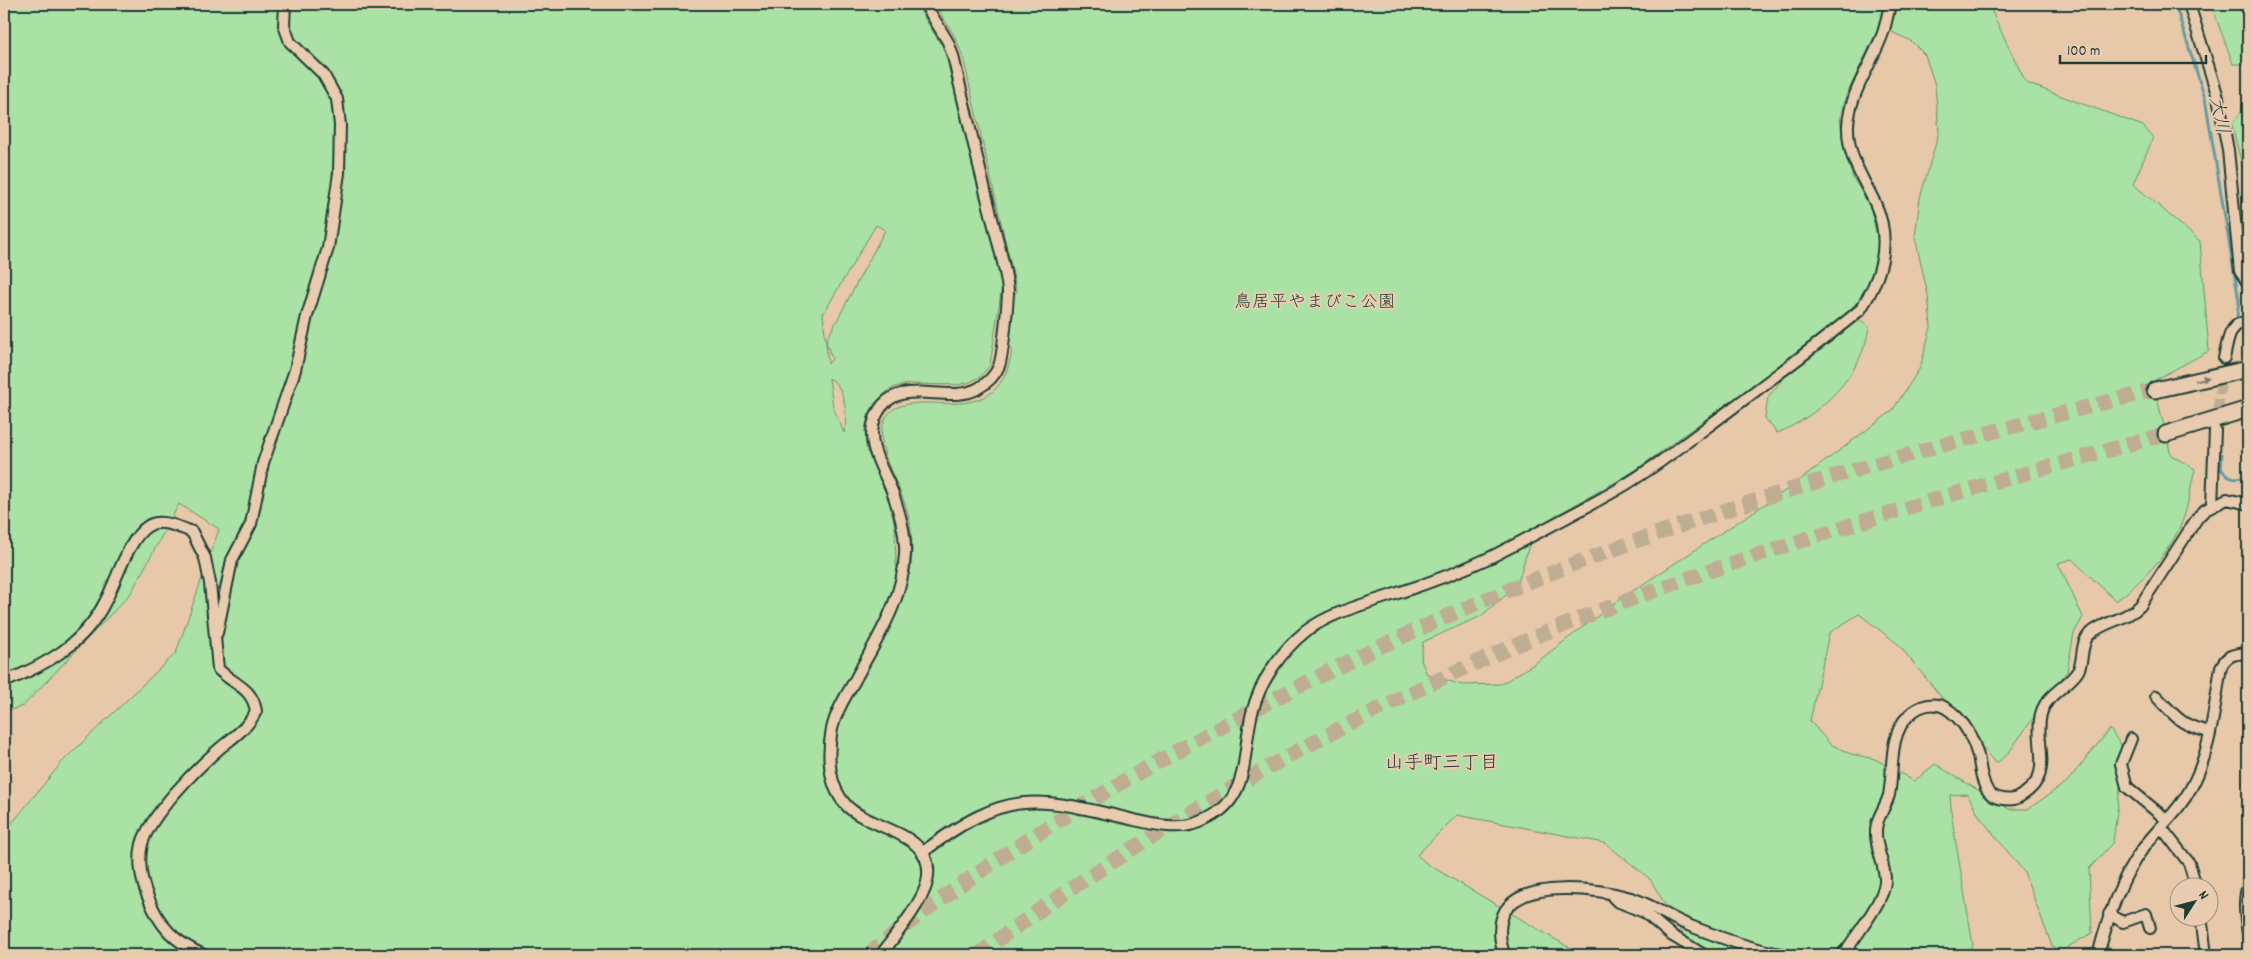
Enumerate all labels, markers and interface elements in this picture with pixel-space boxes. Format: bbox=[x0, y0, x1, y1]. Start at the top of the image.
scale bar bbox=[2060, 32, 2206, 64]
text: 100 m bbox=[2067, 41, 2100, 63]
water label: 大川 bbox=[2201, 94, 2234, 137]
park label: 鳥居平やまびこ公園 bbox=[1234, 291, 1396, 316]
one-way arrow bbox=[2194, 375, 2209, 383]
district label: 山手町三丁目 bbox=[1385, 751, 1499, 778]
north arrow bbox=[2170, 876, 2220, 926]
text: N bbox=[2193, 887, 2213, 904]

